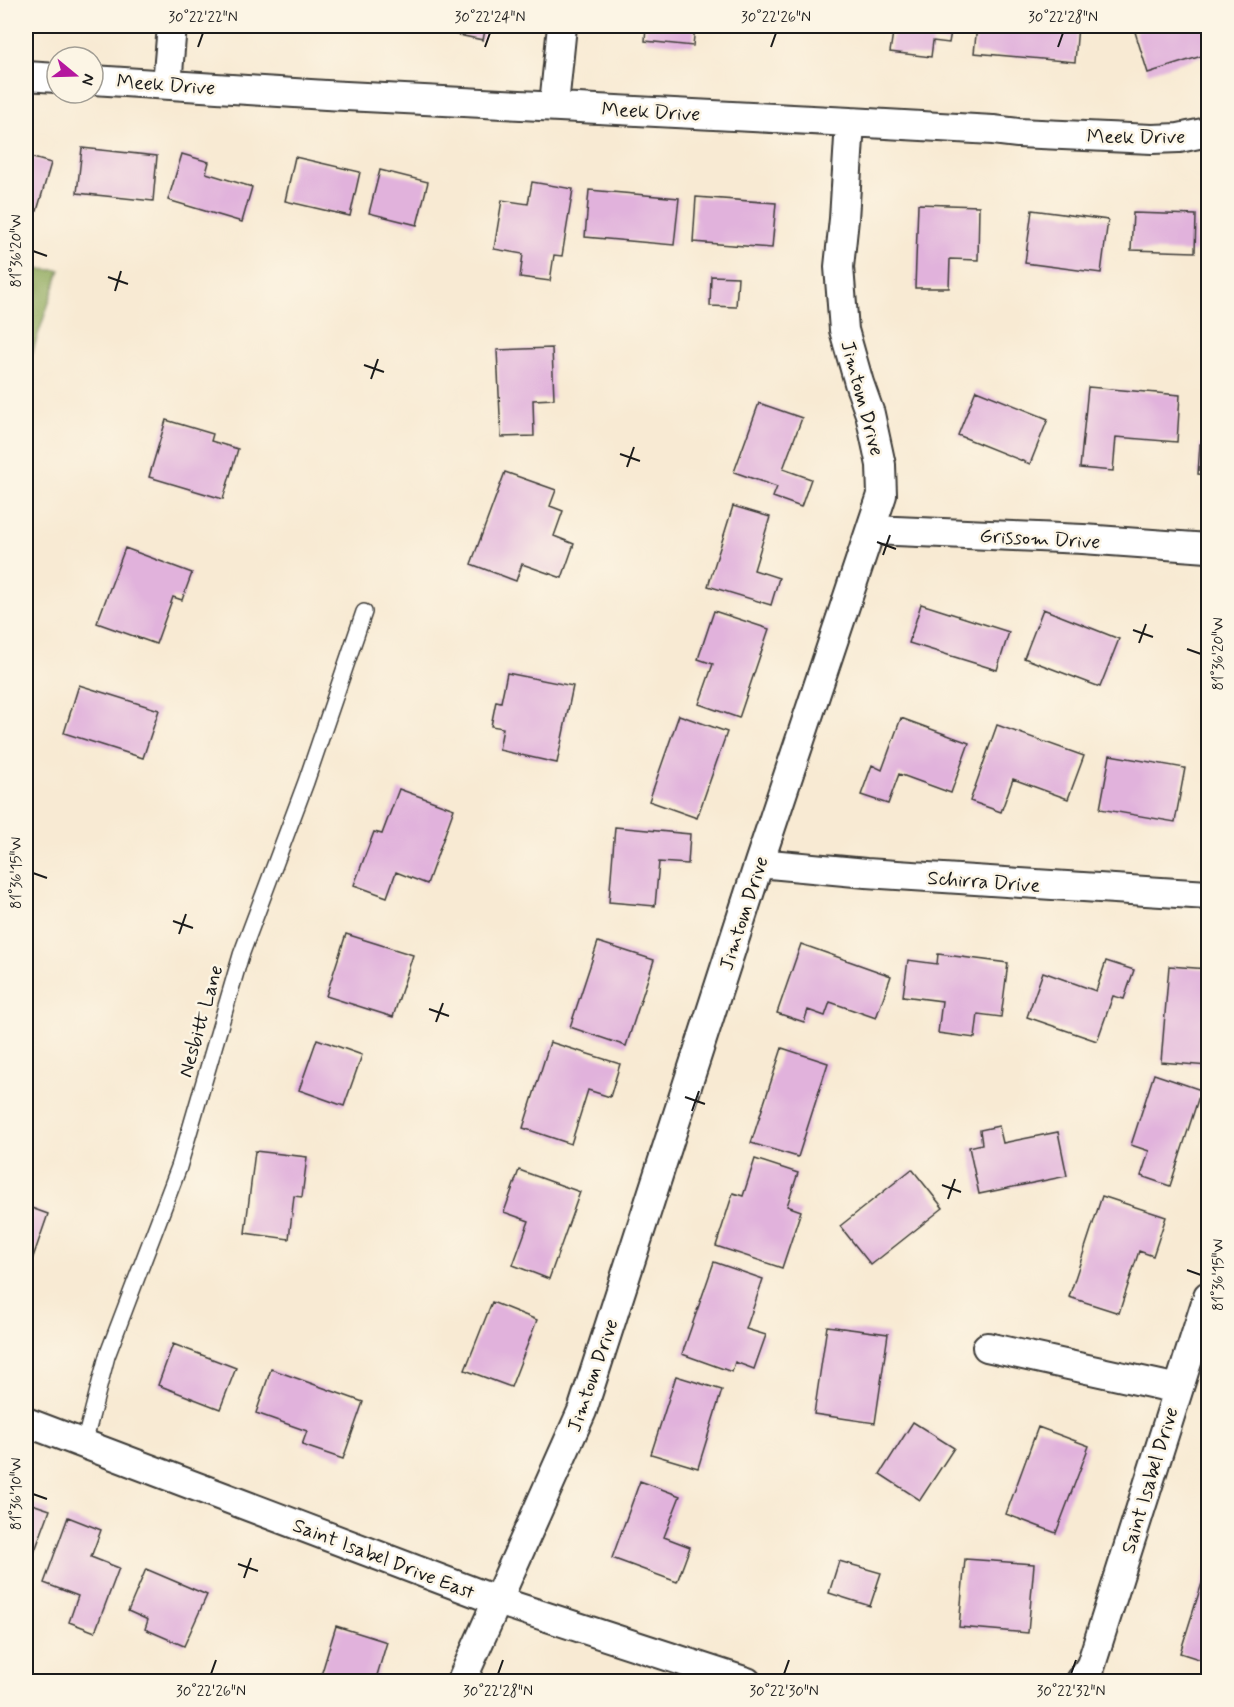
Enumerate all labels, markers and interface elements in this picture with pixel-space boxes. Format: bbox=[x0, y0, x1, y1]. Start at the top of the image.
text: 30°22'22"N bbox=[168, 8, 238, 28]
text: 30°22'24"N bbox=[455, 8, 525, 28]
text: 30°22'26"N bbox=[741, 8, 811, 28]
text: 30°22'28"N bbox=[1028, 8, 1098, 28]
north arrow bbox=[45, 45, 105, 105]
street label: Meek Drive bbox=[116, 69, 216, 102]
text: N bbox=[76, 71, 99, 88]
street label: Meek Drive bbox=[601, 96, 701, 129]
street label: Meek Drive bbox=[1087, 124, 1185, 151]
text: 81°36'20"W bbox=[7, 214, 27, 288]
street label: Jimtom Drive bbox=[833, 338, 890, 459]
street label: Grissom Drive bbox=[979, 523, 1101, 556]
text: 81°36'20"W bbox=[1209, 617, 1229, 691]
text: 81°36'15"W bbox=[7, 837, 27, 909]
street label: Jimtom Drive bbox=[713, 853, 776, 974]
street label: Schirra Drive bbox=[927, 865, 1041, 900]
street label: Nesbitt Lane bbox=[173, 962, 230, 1081]
text: 81°36'15"W bbox=[1209, 1239, 1229, 1311]
street label: Jimtom Drive bbox=[561, 1315, 625, 1436]
street label: Saint Isabel Drive bbox=[1115, 1404, 1186, 1557]
text: 81°36'10"W bbox=[7, 1458, 27, 1530]
street label: Saint Isabel Drive East bbox=[289, 1512, 478, 1607]
text: 30°22'26"N bbox=[176, 1682, 246, 1702]
text: 30°22'28"N bbox=[463, 1682, 533, 1702]
text: 30°22'30"N bbox=[749, 1682, 819, 1702]
text: 30°22'32"N bbox=[1036, 1682, 1106, 1702]

